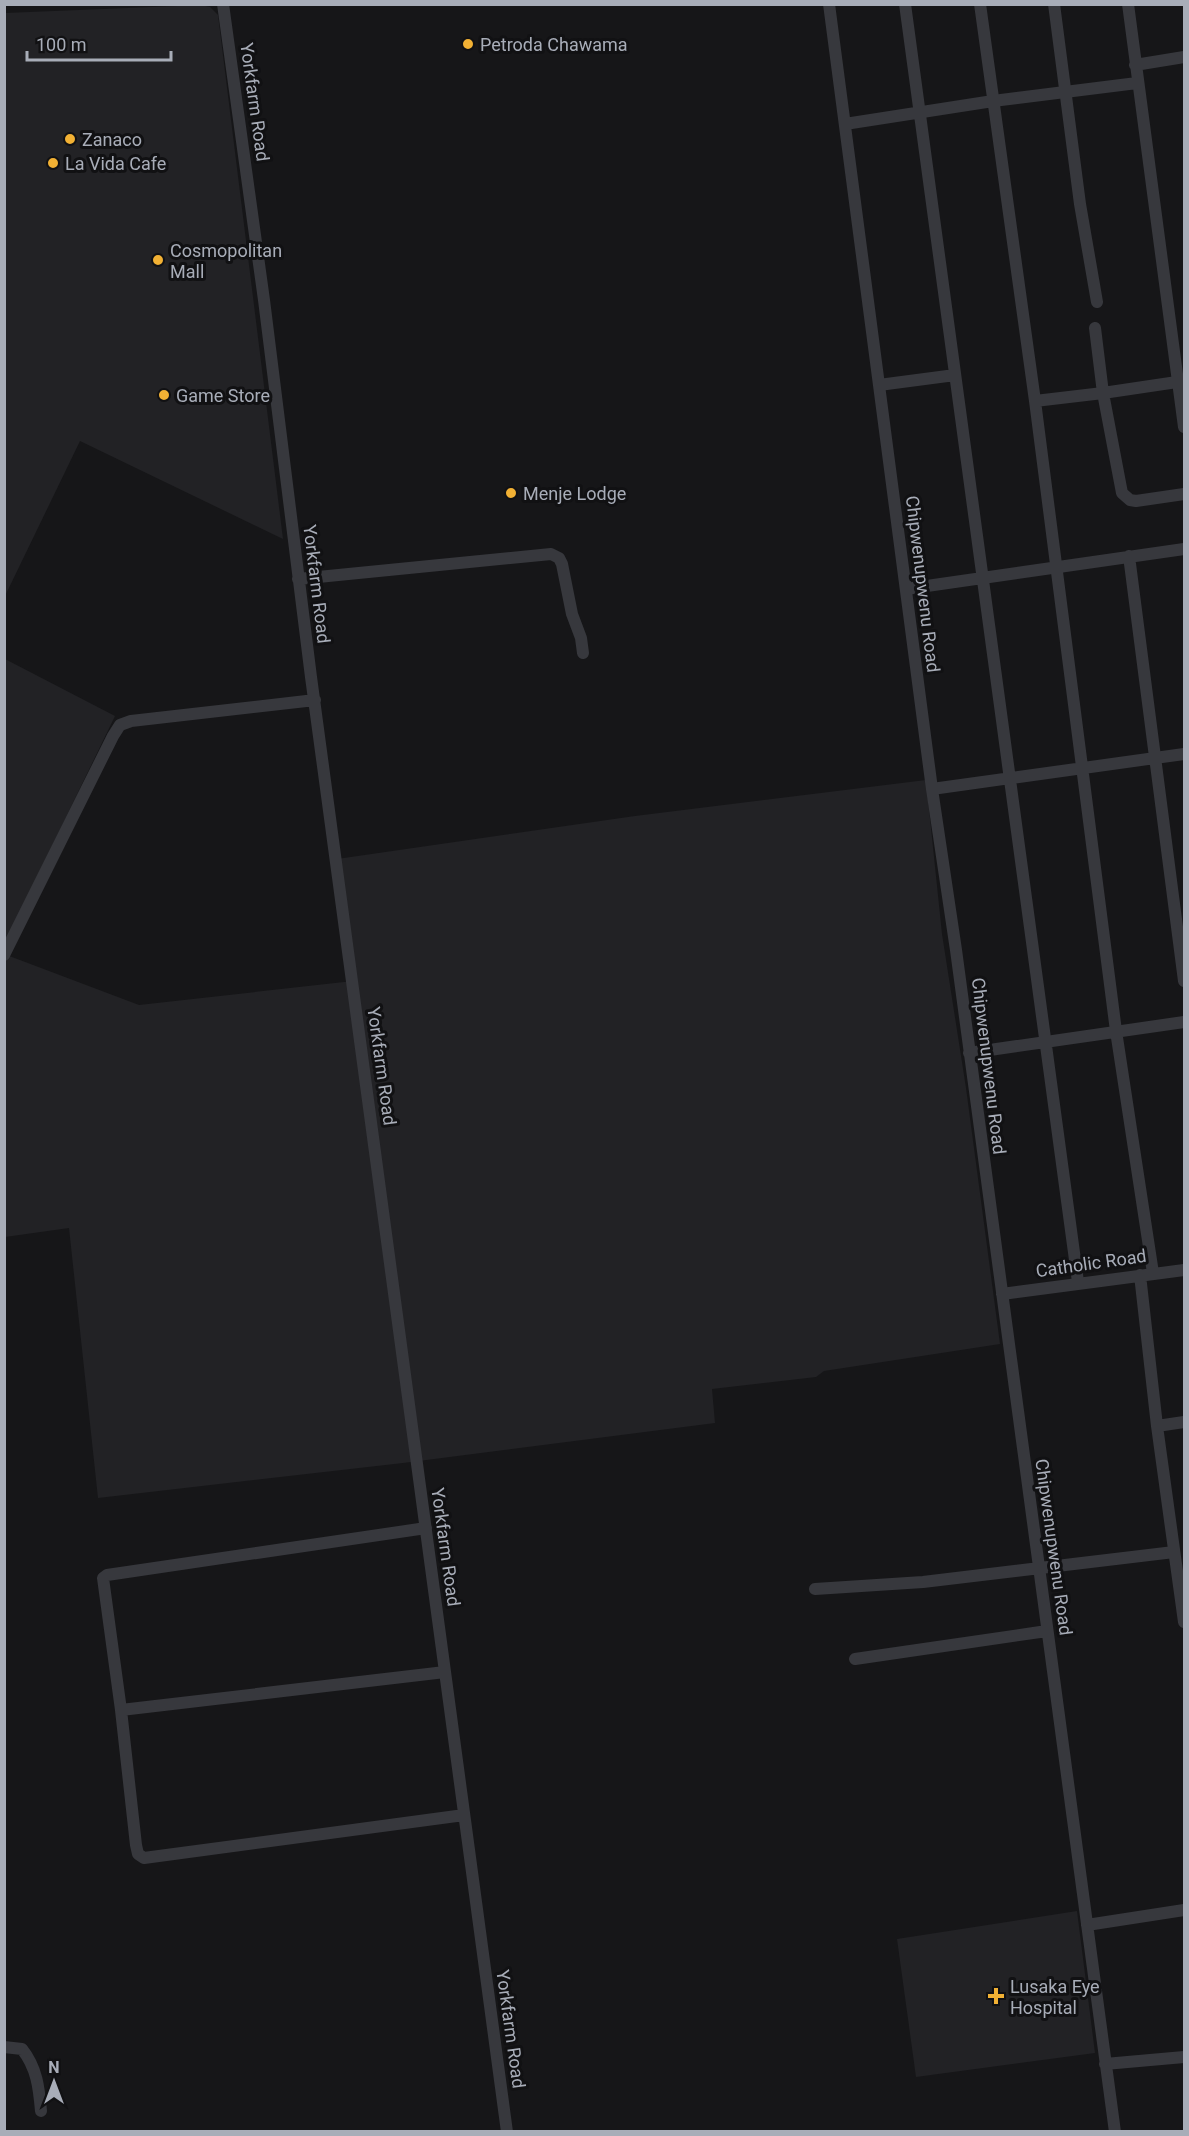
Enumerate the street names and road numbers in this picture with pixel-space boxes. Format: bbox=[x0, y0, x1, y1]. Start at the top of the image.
street label: Yorkfarm Road bbox=[236, 41, 274, 163]
street label: Chipwenupwenu Road bbox=[902, 494, 944, 674]
street label: Yorkfarm Road bbox=[299, 523, 335, 645]
street label: Chipwenupwenu Road bbox=[968, 976, 1010, 1156]
street label: Yorkfarm Road bbox=[363, 1005, 401, 1127]
street label: Catholic Road bbox=[1034, 1245, 1148, 1281]
street label: Chipwenupwenu Road bbox=[1031, 1457, 1077, 1637]
street label: Yorkfarm Road bbox=[427, 1486, 465, 1608]
street label: Yorkfarm Road bbox=[492, 1968, 530, 2090]

